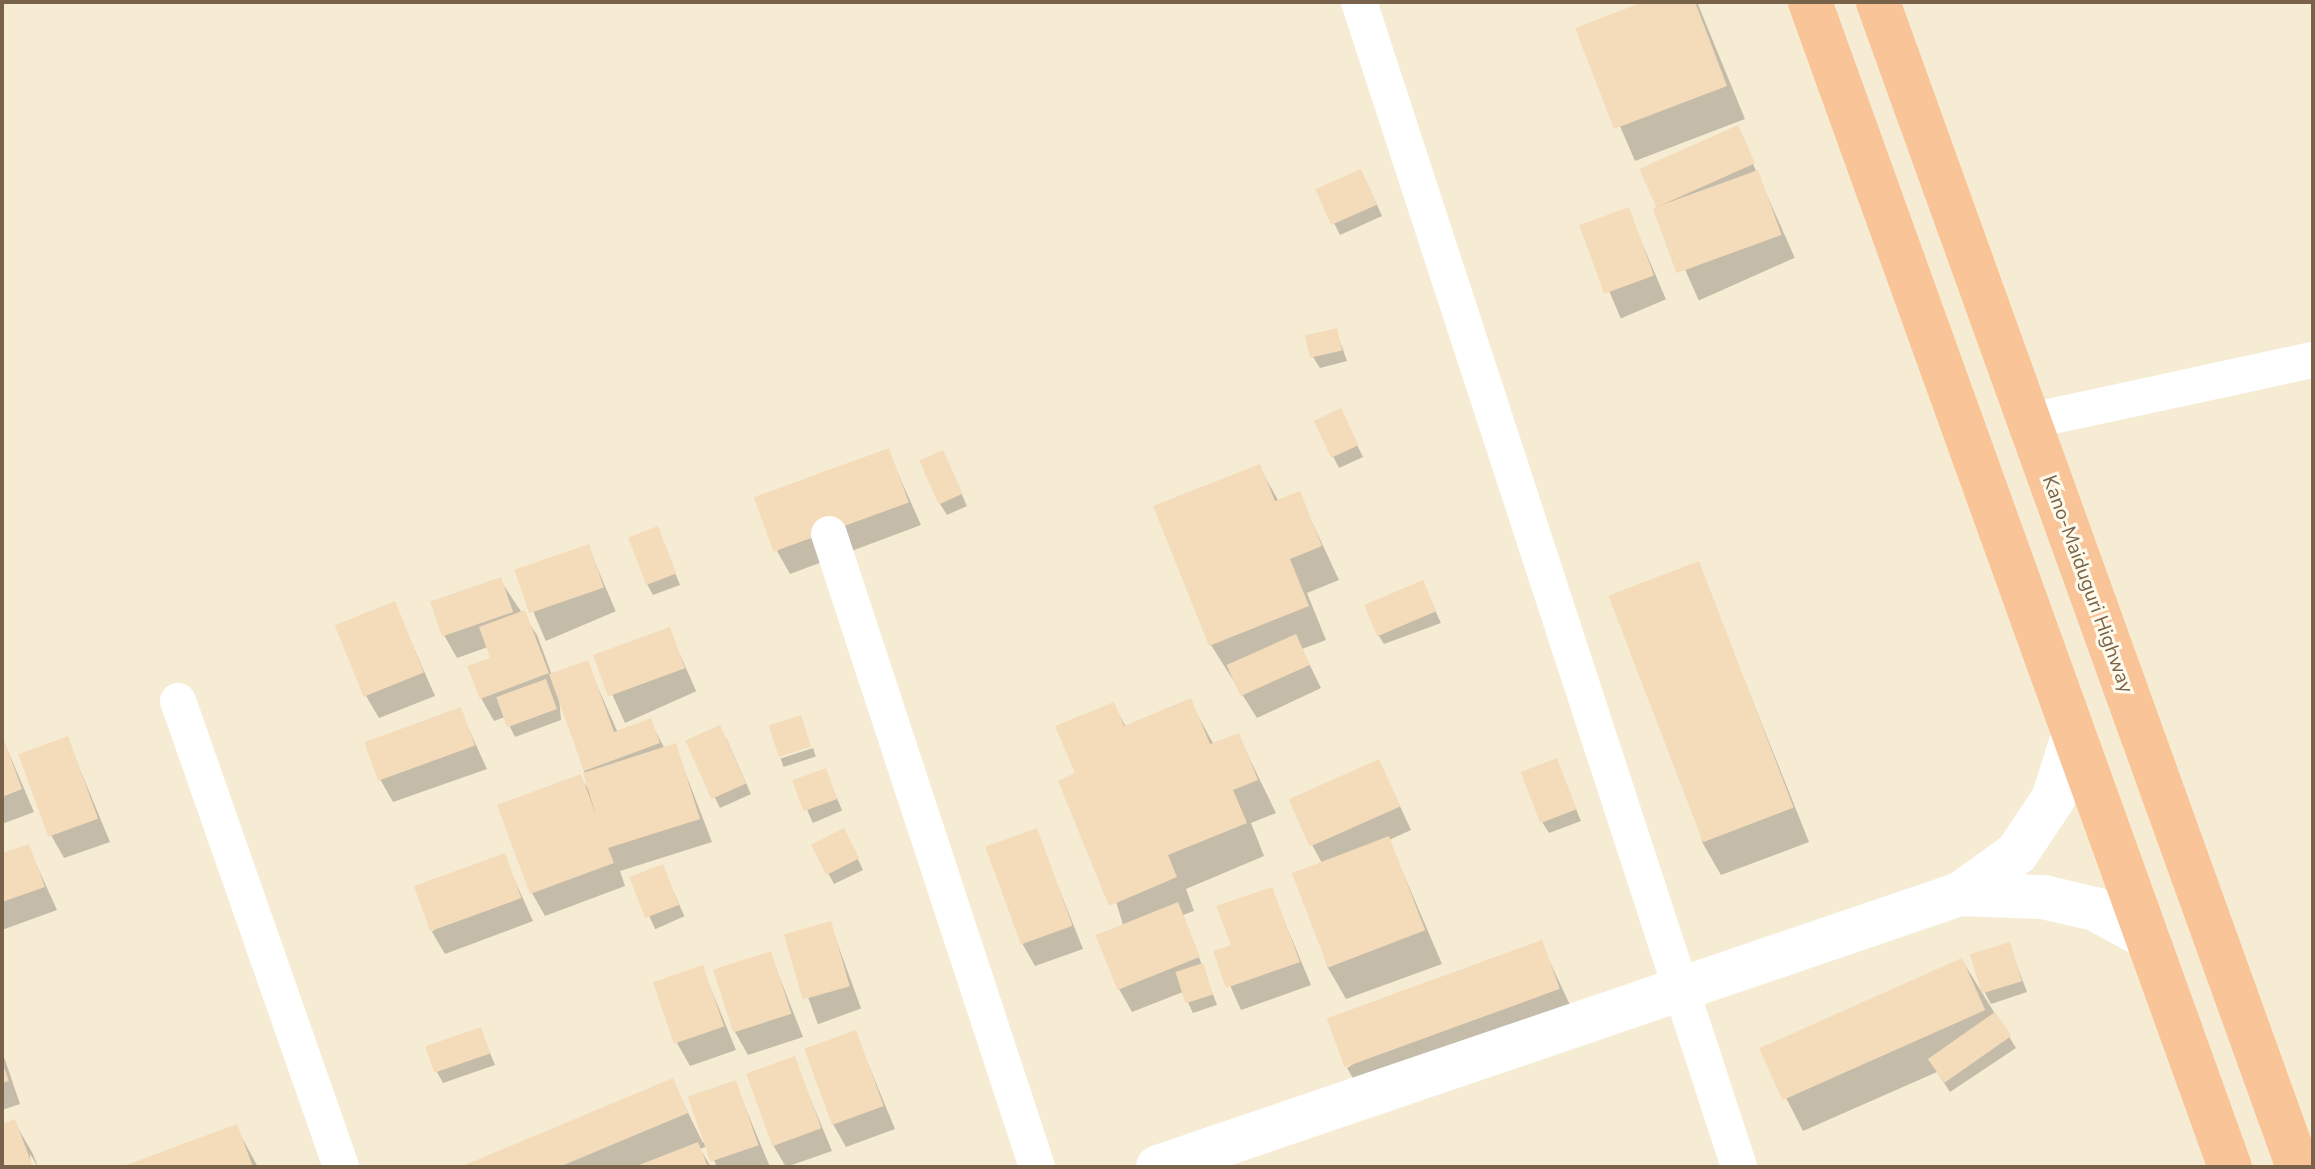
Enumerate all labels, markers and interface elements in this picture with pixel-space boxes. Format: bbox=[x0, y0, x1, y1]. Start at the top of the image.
street label: Kano-Maiduguri Highway bbox=[2037, 472, 2139, 696]

